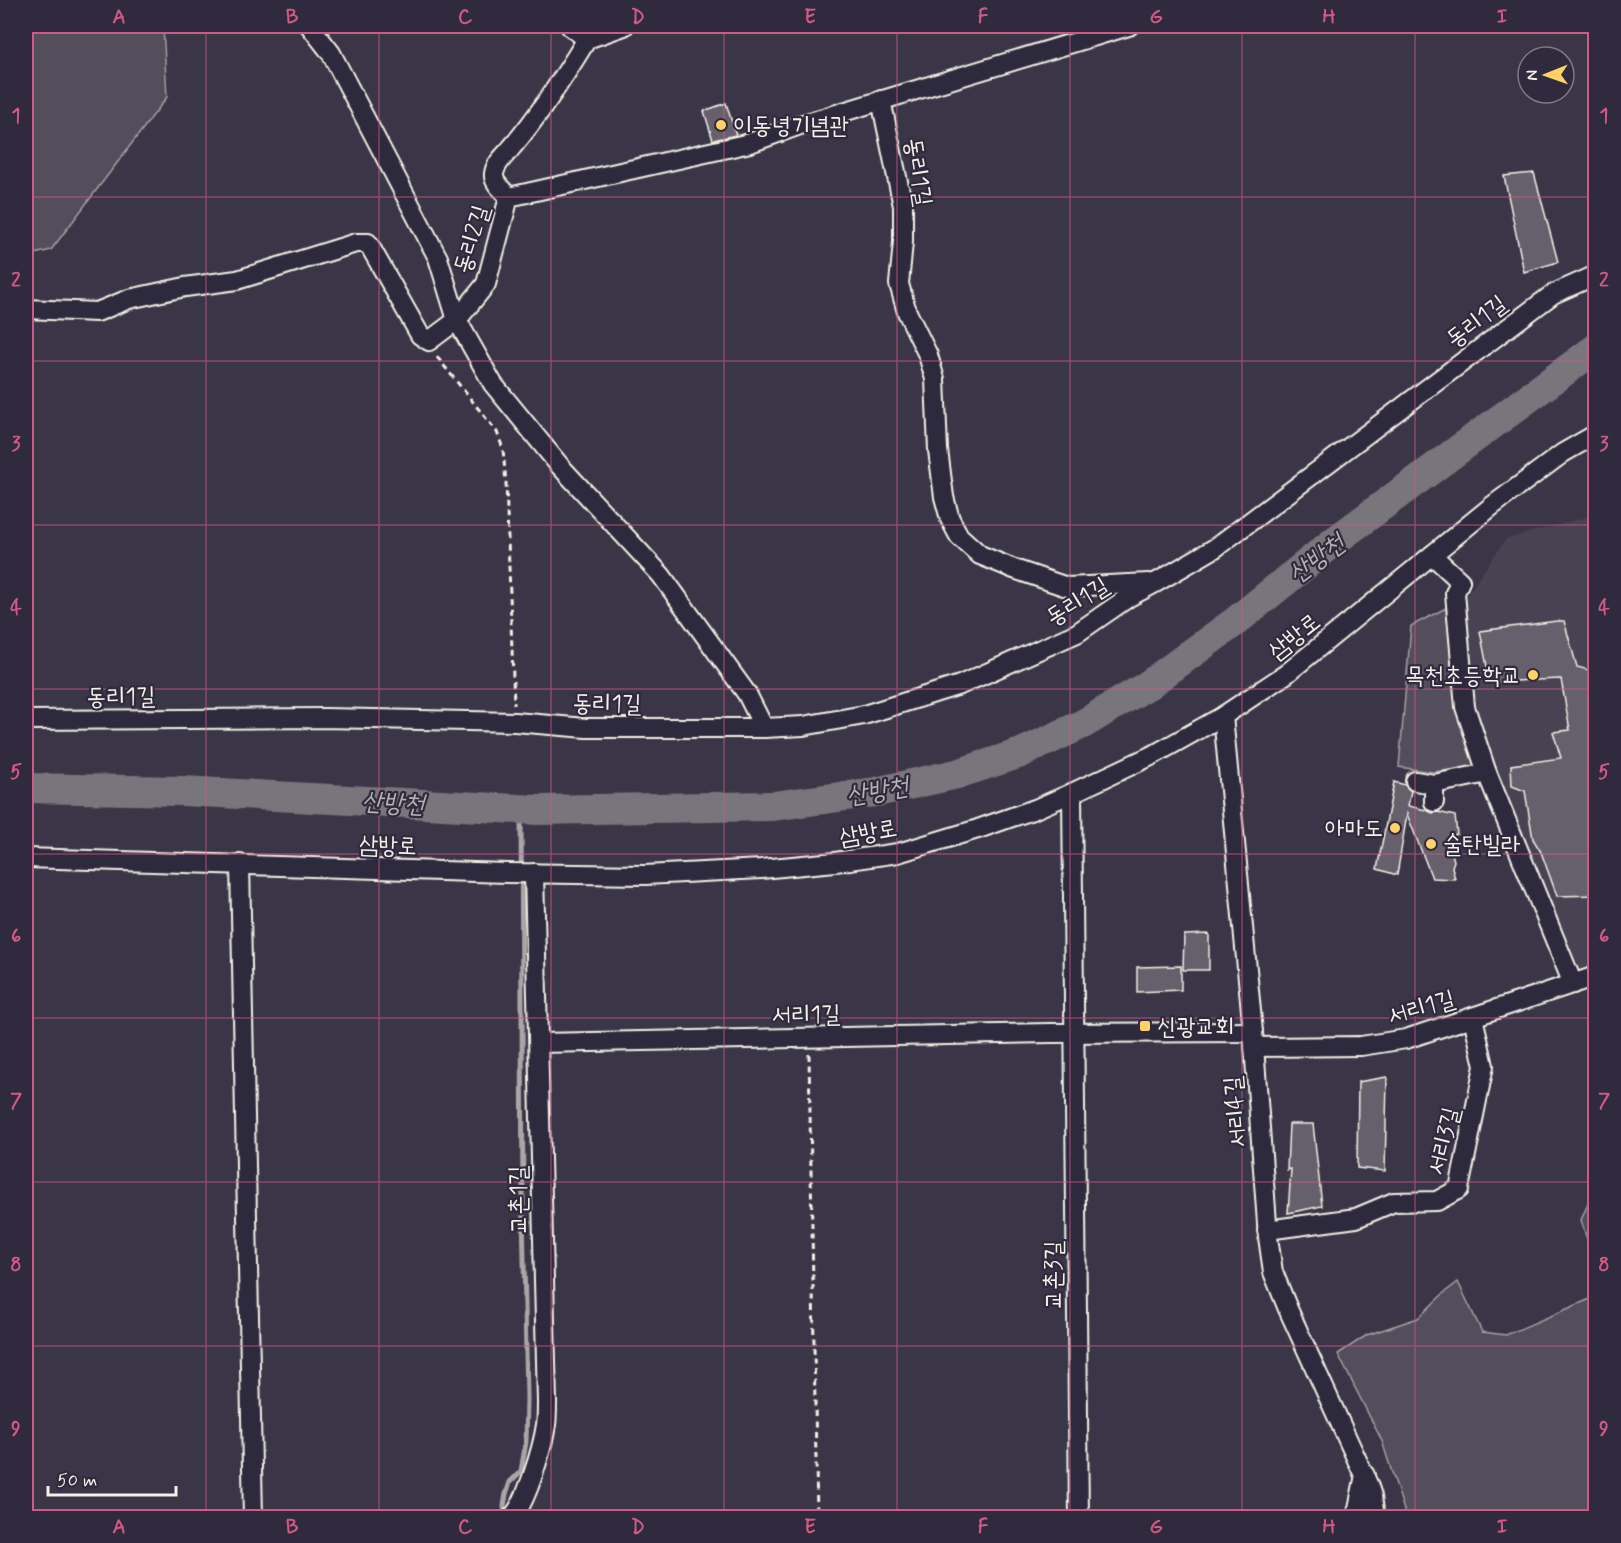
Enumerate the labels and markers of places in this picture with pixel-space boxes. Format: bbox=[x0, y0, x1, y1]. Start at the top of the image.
place label: 이동녕기념관 bbox=[733, 111, 849, 142]
marker: 이동녕기념관 bbox=[714, 118, 728, 132]
place label: 목천초등학교 bbox=[1405, 661, 1521, 692]
marker: 목천초등학교 bbox=[1526, 668, 1540, 682]
place label: 아마도 bbox=[1325, 814, 1383, 845]
marker: 아마도 bbox=[1388, 821, 1402, 835]
place label: 술탄빌라 bbox=[1443, 830, 1520, 861]
marker: 술탄빌라 bbox=[1424, 837, 1438, 851]
place label: 신광교회 bbox=[1157, 1012, 1234, 1043]
marker: 신광교회 bbox=[1138, 1019, 1152, 1033]

